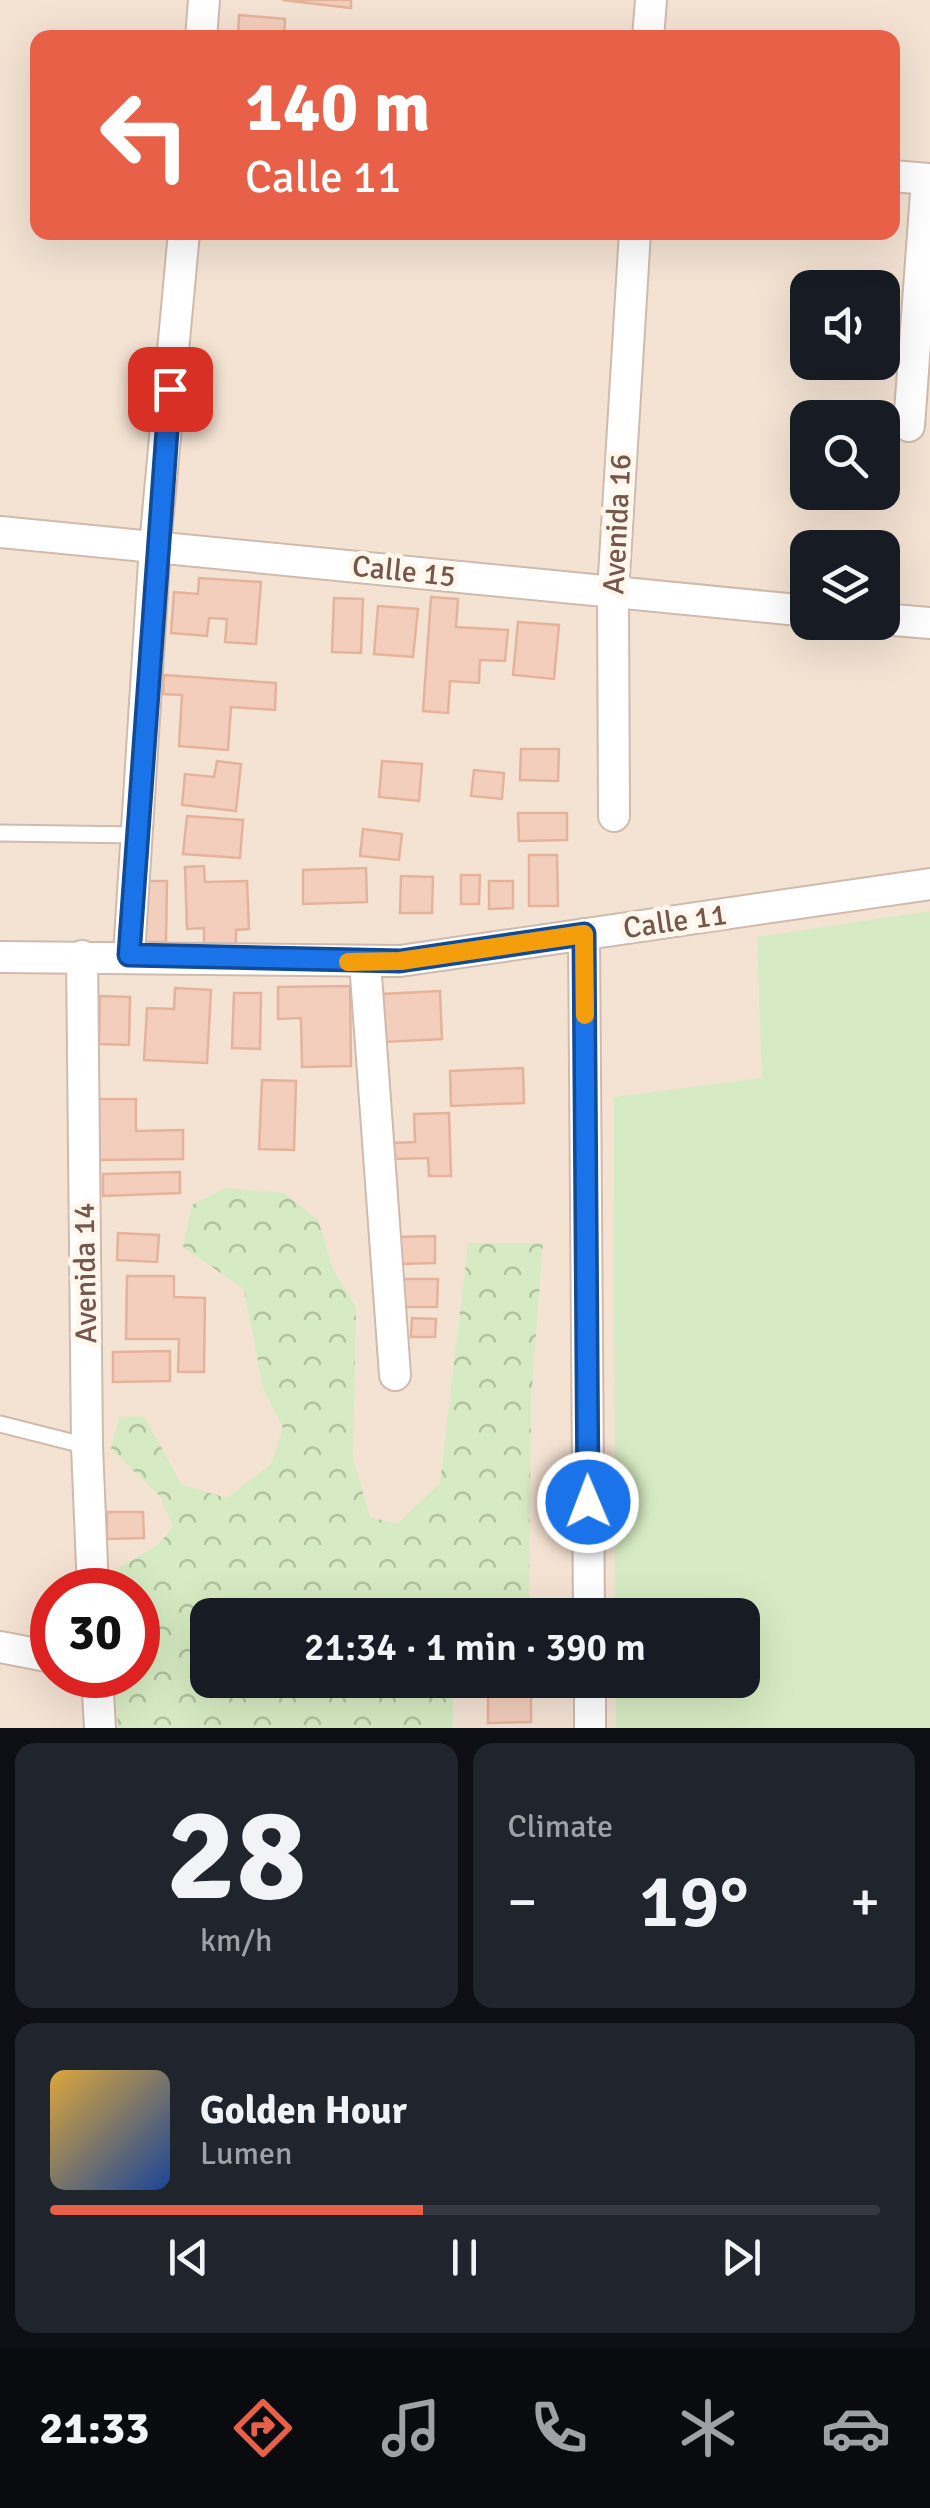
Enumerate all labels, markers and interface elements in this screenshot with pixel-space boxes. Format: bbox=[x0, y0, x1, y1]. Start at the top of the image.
text: 140 m bbox=[245, 64, 430, 150]
icon: left bbox=[80, 70, 210, 200]
text: Calle 11 bbox=[245, 150, 401, 205]
map controls bbox=[790, 270, 900, 640]
button: sound bbox=[790, 270, 900, 380]
pin bbox=[128, 347, 213, 432]
icon: arrive bbox=[143, 362, 198, 417]
button: search bbox=[790, 400, 900, 510]
street label: Avenida 16 bbox=[595, 453, 640, 595]
button: layers bbox=[790, 530, 900, 640]
street label: Calle 15 bbox=[350, 548, 458, 595]
street label: Calle 11 bbox=[621, 896, 729, 947]
street label: Avenida 14 bbox=[66, 1202, 105, 1344]
position arrow bbox=[536, 1450, 640, 1554]
speed limit sign: 30 bbox=[30, 1568, 160, 1698]
text: 21:34 · 1 min · 390 m bbox=[304, 1624, 646, 1671]
text: 28 bbox=[166, 1776, 306, 1936]
text: Climate bbox=[508, 1807, 613, 1846]
text: 19° bbox=[639, 1855, 749, 1948]
text: − bbox=[508, 1868, 537, 1936]
text: + bbox=[850, 1868, 880, 1936]
text: km/h bbox=[200, 1921, 272, 1960]
text: Golden Hour bbox=[200, 2087, 407, 2134]
text: Lumen bbox=[200, 2134, 292, 2173]
icon: previous bbox=[161, 2230, 216, 2285]
icon: pause bbox=[437, 2230, 492, 2285]
icon: next bbox=[714, 2230, 769, 2285]
icon: directions bbox=[228, 2393, 298, 2463]
icon: music bbox=[376, 2393, 446, 2463]
icon: phone bbox=[524, 2393, 594, 2463]
icon: climate bbox=[673, 2393, 743, 2463]
icon: car bbox=[821, 2393, 891, 2463]
text: 21:33 bbox=[39, 2401, 150, 2456]

